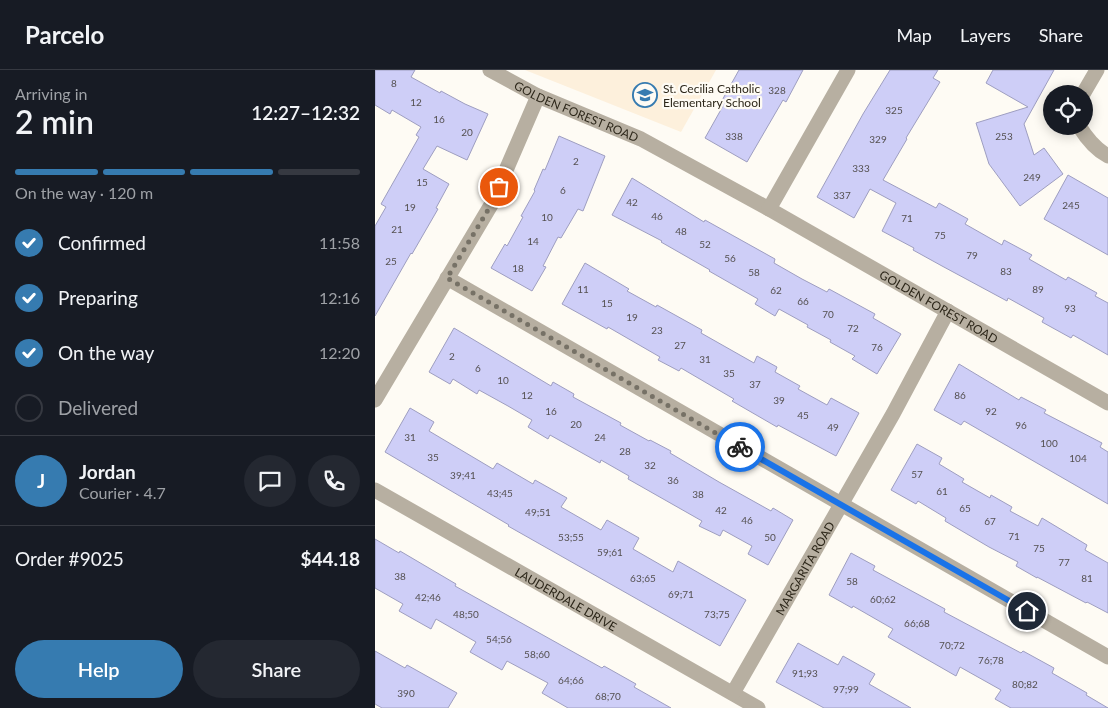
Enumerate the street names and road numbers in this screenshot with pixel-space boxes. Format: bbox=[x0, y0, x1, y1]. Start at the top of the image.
street label: GOLDEN FOREST ROAD bbox=[512, 77, 641, 145]
street label: GOLDEN FOREST ROAD bbox=[877, 266, 1001, 346]
street label: MARGARITA ROAD bbox=[772, 519, 837, 618]
street label: LAUDERDALE DRIVE bbox=[513, 564, 620, 634]

